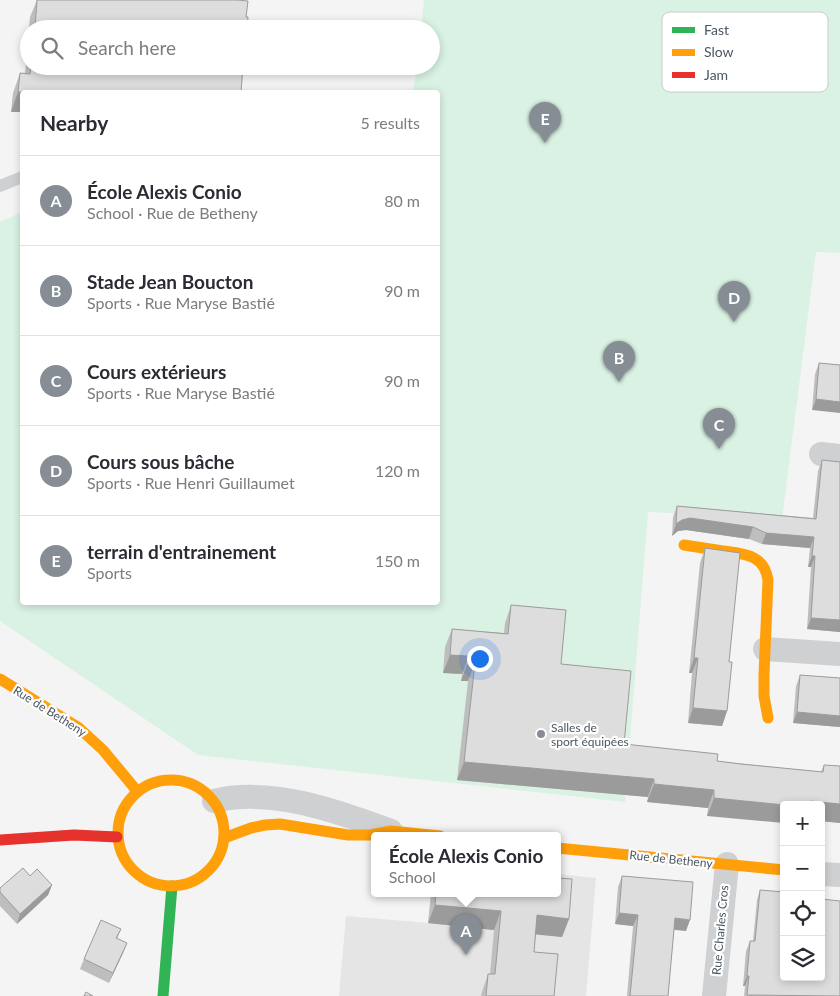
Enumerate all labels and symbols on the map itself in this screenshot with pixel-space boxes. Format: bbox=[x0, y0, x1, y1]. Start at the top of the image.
legend bbox=[662, 12, 828, 92]
text: Fast bbox=[704, 21, 729, 38]
text: Slow bbox=[704, 43, 734, 60]
text: Jam bbox=[704, 66, 728, 83]
pin: E bbox=[529, 102, 561, 143]
pin: D bbox=[718, 281, 750, 322]
pin: B bbox=[603, 341, 635, 382]
pin: C bbox=[703, 408, 735, 449]
your location bbox=[467, 646, 493, 672]
street label: Rue de Betheny bbox=[11, 683, 90, 740]
place label: Salles de sport équipées bbox=[551, 720, 629, 749]
marker: Salles de sport équipées bbox=[535, 728, 547, 740]
street label: Rue de Betheny bbox=[629, 847, 714, 871]
street label: Rue Charles Cros bbox=[709, 885, 731, 975]
pin: A bbox=[450, 914, 482, 955]

